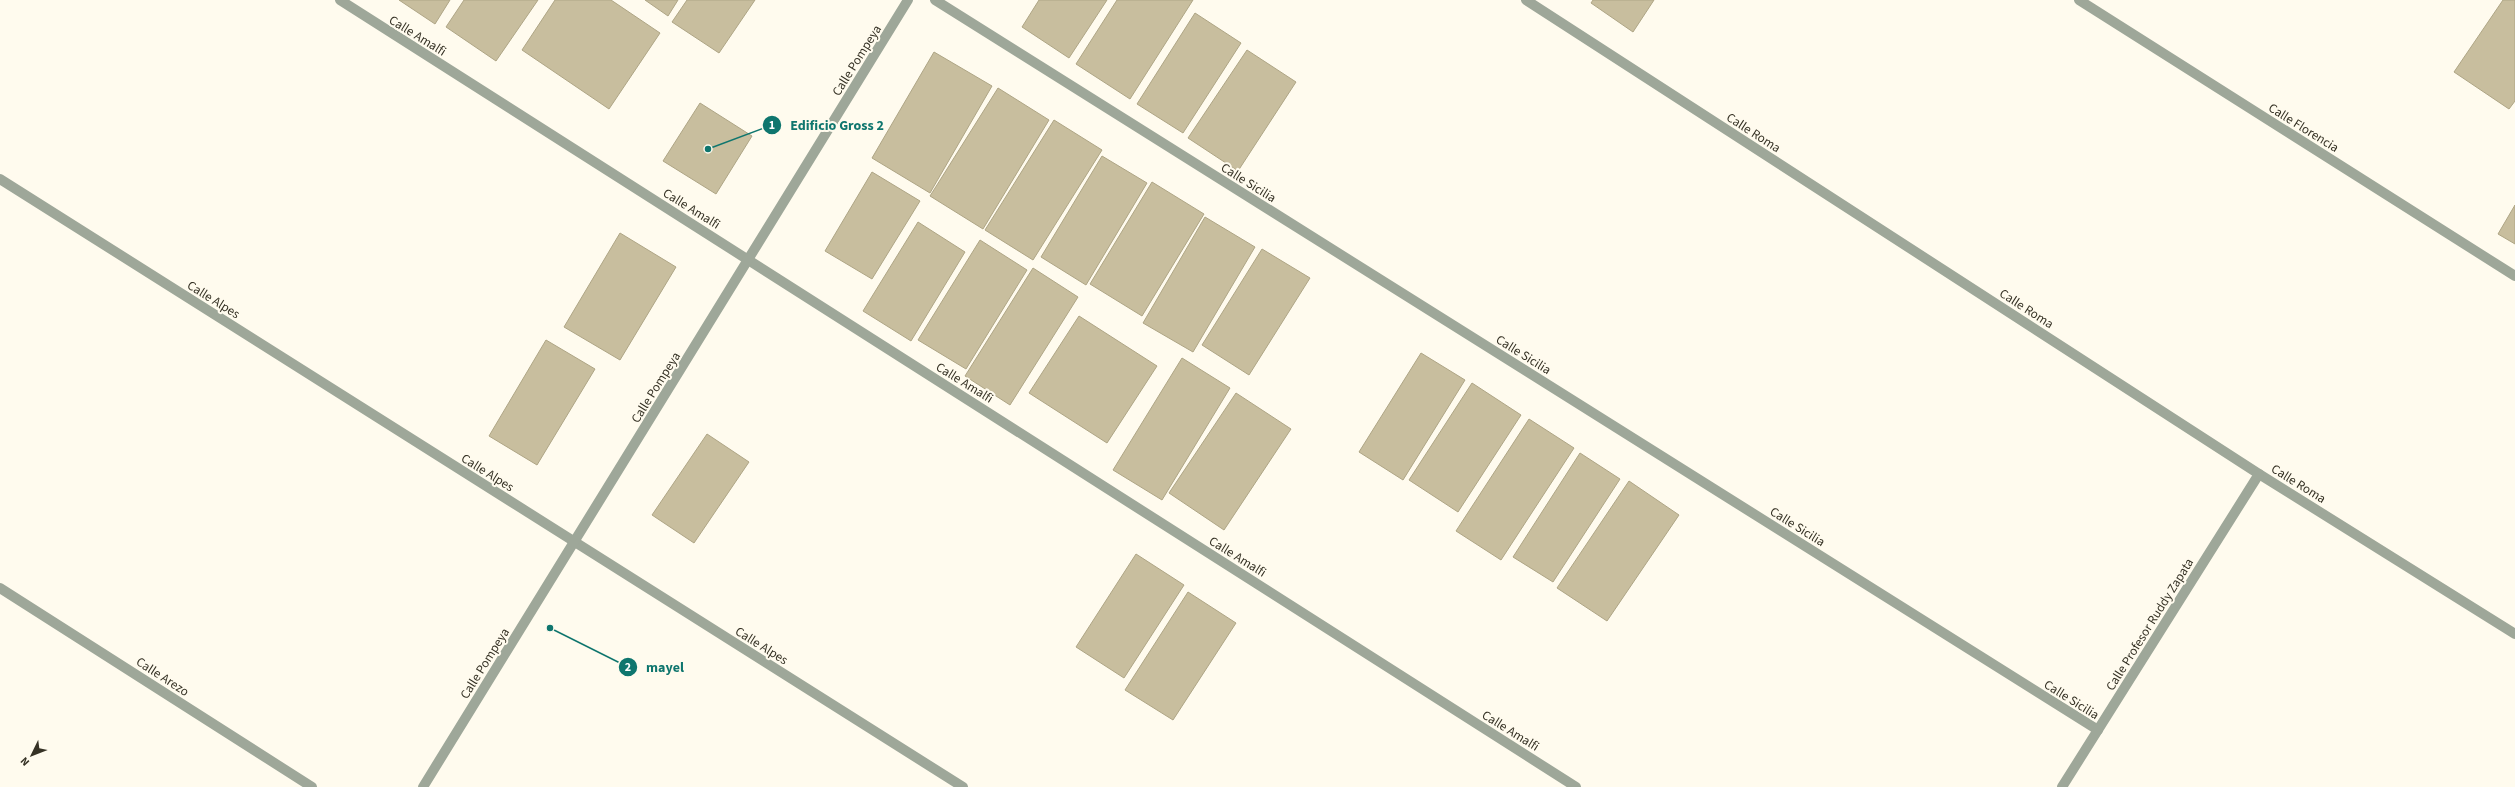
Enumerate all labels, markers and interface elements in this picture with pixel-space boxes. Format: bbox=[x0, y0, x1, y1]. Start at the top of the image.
street label: Calle Amalfi bbox=[385, 11, 450, 61]
street label: Calle Pompeya bbox=[828, 22, 886, 99]
street label: Calle Florencia bbox=[2265, 99, 2342, 157]
street label: Calle Roma bbox=[1723, 109, 1784, 157]
callout: Edificio Gross 2 bbox=[762, 112, 891, 138]
text: Edificio Gross 2 bbox=[790, 116, 884, 136]
text: 1 bbox=[769, 117, 775, 134]
street label: Calle Sicilia bbox=[1217, 159, 1280, 207]
street label: Calle Amalfi bbox=[659, 184, 724, 234]
street label: Calle Alpes bbox=[184, 277, 244, 323]
street label: Calle Roma bbox=[1996, 285, 2057, 333]
street label: Calle Sicilia bbox=[1492, 331, 1555, 379]
street label: Calle Pompeya bbox=[627, 349, 685, 426]
street label: Calle Amalfi bbox=[932, 358, 997, 408]
street label: Calle Alpes bbox=[458, 450, 518, 496]
street label: Calle Roma bbox=[2268, 460, 2329, 508]
street label: Calle Sicilia bbox=[1766, 503, 1829, 551]
street label: Calle Amalfi bbox=[1205, 532, 1270, 582]
street label: Calle Profesor Ruddy Zapata bbox=[2102, 555, 2198, 694]
street label: Calle Alpes bbox=[732, 623, 792, 669]
street label: Calle Pompeya bbox=[456, 625, 514, 702]
street label: Calle Arezo bbox=[132, 653, 193, 701]
callout: mayel bbox=[618, 654, 691, 680]
text: mayel bbox=[646, 658, 684, 678]
text: 2 bbox=[625, 659, 631, 676]
street label: Calle Sicilia bbox=[2040, 676, 2103, 724]
street label: Calle Amalfi bbox=[1478, 706, 1543, 756]
north arrow bbox=[12, 735, 52, 775]
text: N bbox=[17, 754, 33, 769]

